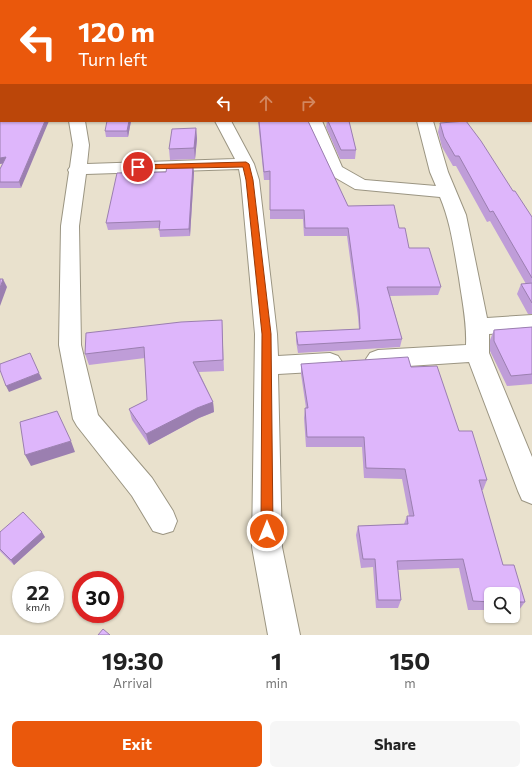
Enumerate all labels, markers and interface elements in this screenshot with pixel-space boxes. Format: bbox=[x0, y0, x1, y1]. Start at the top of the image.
text: 120 m bbox=[78, 14, 155, 48]
icon: left bbox=[12, 16, 64, 68]
text: Turn left bbox=[78, 48, 147, 70]
icon: left bbox=[213, 92, 235, 114]
icon: ahead bbox=[255, 92, 277, 114]
icon: right bbox=[297, 92, 319, 114]
pin bbox=[121, 150, 155, 184]
icon: arrive bbox=[127, 156, 149, 178]
position arrow bbox=[246, 510, 288, 552]
speed limit sign: 30 bbox=[72, 571, 124, 623]
text: 22 bbox=[27, 580, 49, 604]
map controls bbox=[484, 587, 520, 623]
button: search bbox=[484, 587, 520, 623]
text: km/h bbox=[26, 601, 50, 613]
text: 19:30 bbox=[102, 646, 164, 675]
text: 1 bbox=[271, 646, 282, 675]
text: 150 bbox=[389, 646, 430, 675]
text: Arrival bbox=[113, 675, 152, 691]
text: min bbox=[265, 675, 288, 691]
text: m bbox=[404, 675, 415, 691]
button: Exit bbox=[12, 721, 262, 767]
button: Share bbox=[270, 721, 520, 767]

